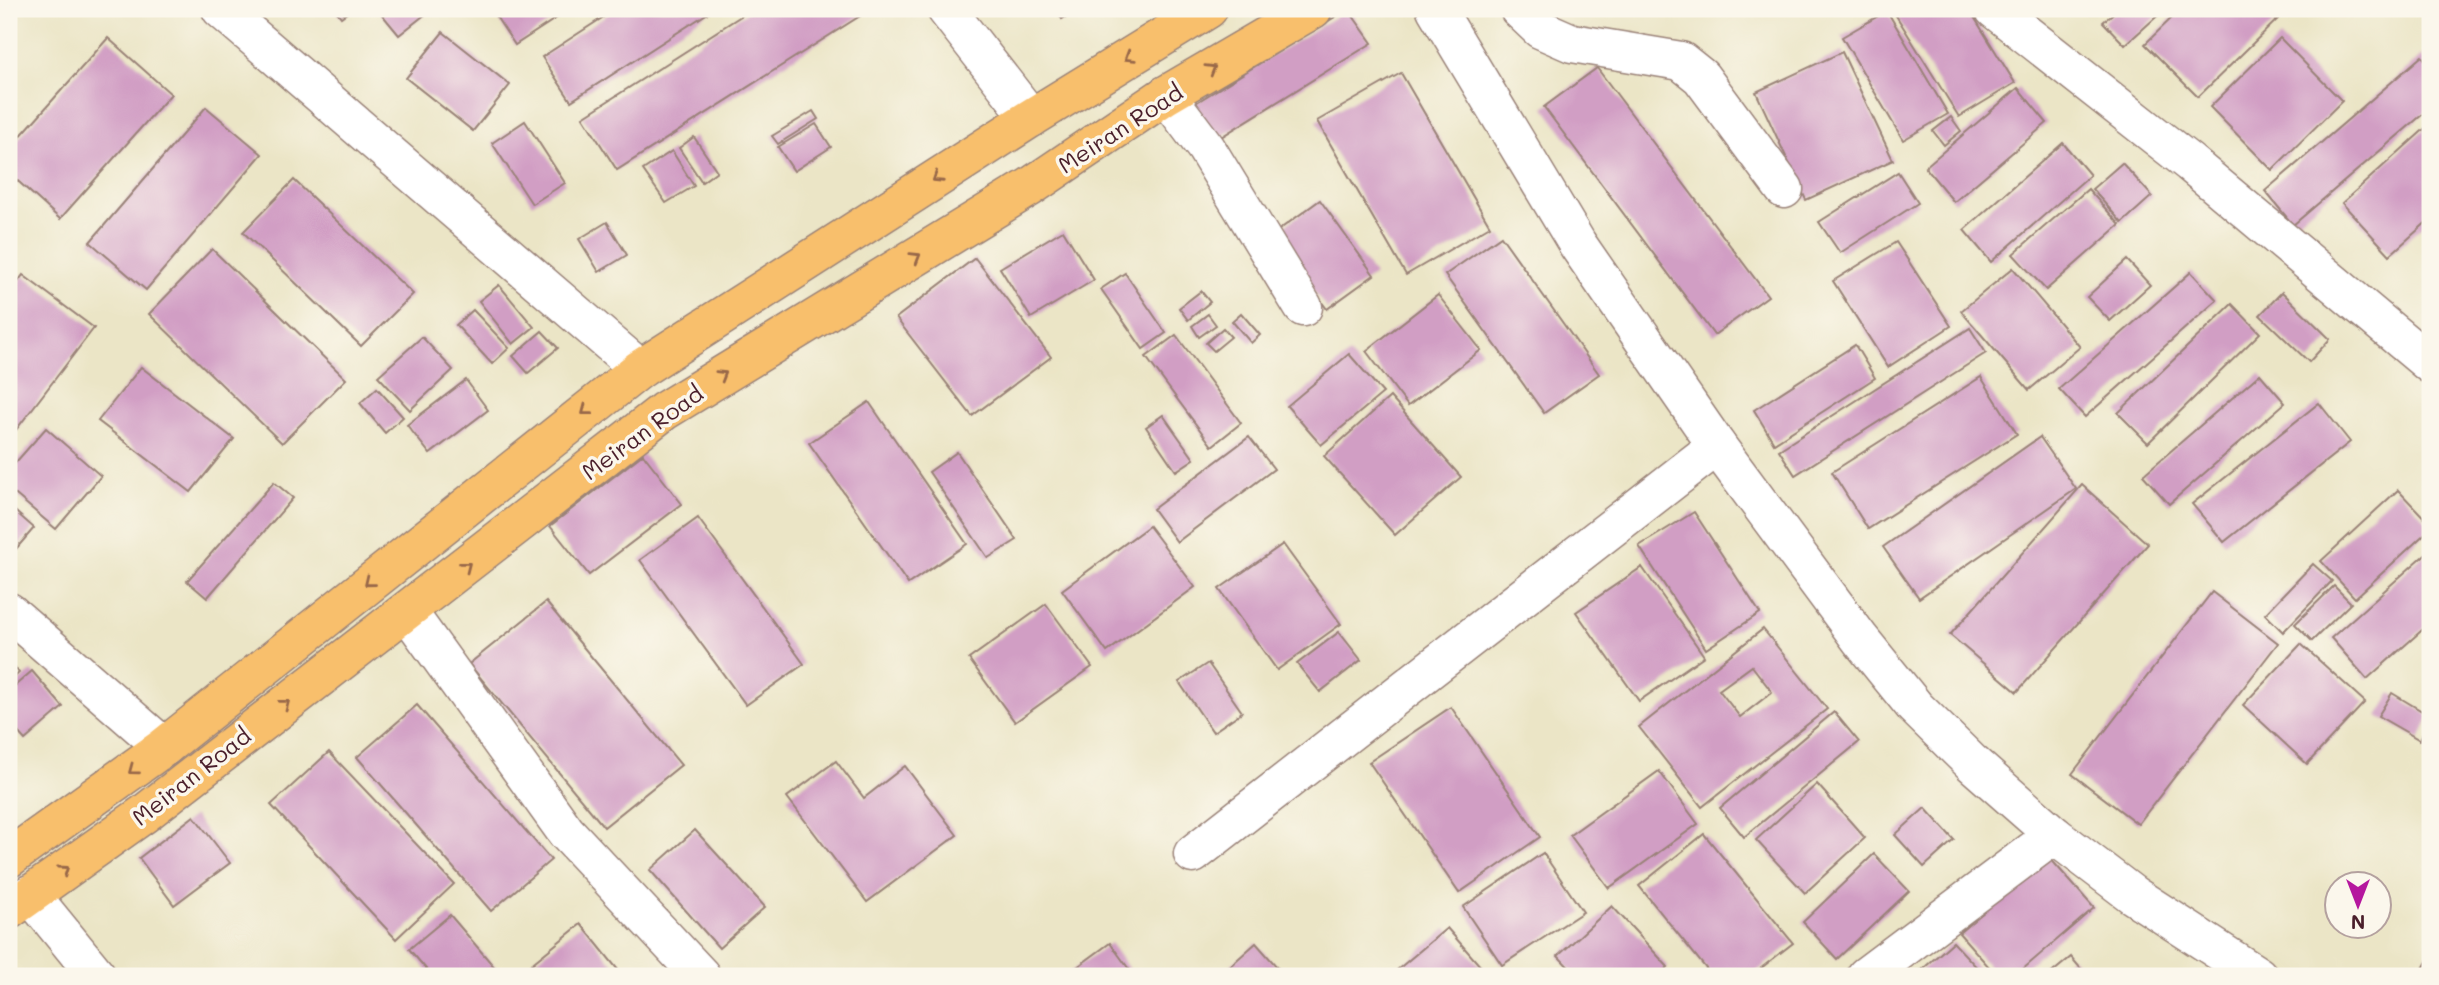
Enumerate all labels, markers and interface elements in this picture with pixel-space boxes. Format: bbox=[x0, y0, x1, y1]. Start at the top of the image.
one-way arrow bbox=[1124, 49, 1137, 62]
one-way arrow bbox=[1204, 64, 1217, 77]
street label: Meiran Road bbox=[1052, 77, 1188, 179]
one-way arrow bbox=[931, 170, 944, 183]
one-way arrow bbox=[909, 252, 922, 265]
one-way arrow bbox=[715, 371, 728, 384]
street label: Meiran Road bbox=[575, 378, 709, 486]
one-way arrow bbox=[581, 402, 593, 415]
one-way arrow bbox=[458, 561, 470, 574]
one-way arrow bbox=[364, 574, 377, 586]
one-way arrow bbox=[277, 699, 289, 712]
street label: Meiran Road bbox=[125, 720, 257, 832]
one-way arrow bbox=[129, 761, 141, 774]
one-way arrow bbox=[56, 866, 69, 878]
north arrow bbox=[2324, 870, 2394, 940]
text: N bbox=[2351, 910, 2365, 935]

